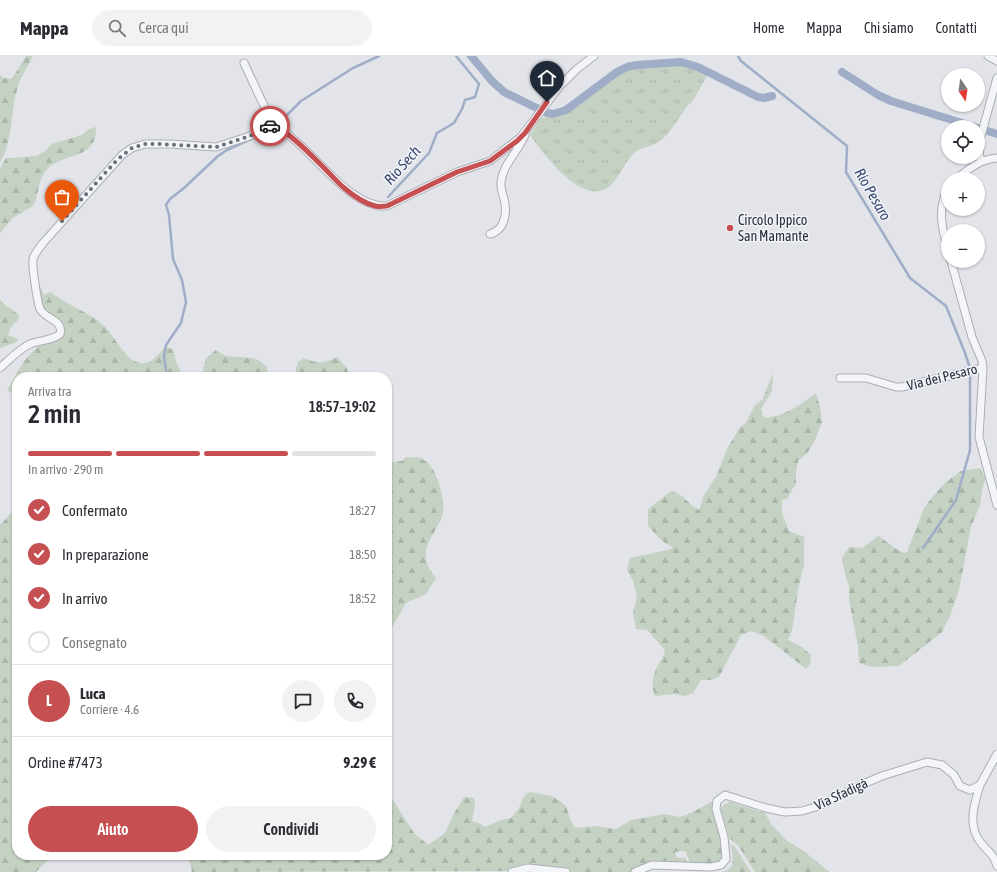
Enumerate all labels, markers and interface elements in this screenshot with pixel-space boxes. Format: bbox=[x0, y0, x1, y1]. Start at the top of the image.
search box bbox=[92, 10, 372, 46]
text: Mappa bbox=[20, 17, 68, 39]
icon: search bbox=[106, 17, 128, 39]
text: Cerca qui bbox=[138, 19, 189, 36]
text: Home bbox=[753, 20, 784, 36]
text: Mappa bbox=[806, 20, 842, 36]
text: Chi siamo bbox=[864, 20, 914, 36]
text: Contatti bbox=[936, 20, 977, 36]
pin bbox=[530, 61, 564, 102]
icon: home bbox=[536, 67, 558, 89]
north arrow bbox=[941, 68, 985, 112]
map controls bbox=[941, 68, 985, 268]
courier bbox=[250, 106, 290, 146]
icon: car bbox=[259, 115, 281, 137]
button: locate bbox=[941, 120, 985, 164]
water label: Rio Sech bbox=[380, 142, 424, 188]
water label: Rio Pesaro bbox=[851, 165, 895, 223]
button: + bbox=[941, 172, 985, 216]
pin bbox=[45, 180, 79, 221]
icon: bag bbox=[51, 186, 73, 208]
place label: Circolo Ippico San Mamante bbox=[738, 212, 809, 244]
marker: Circolo Ippico San Mamante bbox=[725, 223, 735, 233]
button: − bbox=[941, 224, 985, 268]
street label: Via dei Pesaro bbox=[905, 361, 979, 393]
text: Arriva tra bbox=[28, 384, 71, 399]
text: 18:57–19:02 bbox=[309, 398, 376, 415]
text: 2 min bbox=[28, 399, 81, 429]
text: In arrivo · 290 m bbox=[28, 462, 103, 477]
icon: check bbox=[28, 499, 50, 521]
text: Confermato bbox=[62, 502, 127, 519]
text: 18:27 bbox=[349, 503, 376, 518]
icon: check bbox=[28, 543, 50, 565]
text: In preparazione bbox=[62, 546, 149, 563]
text: 18:50 bbox=[349, 547, 376, 562]
icon: check bbox=[28, 587, 50, 609]
text: In arrivo bbox=[62, 590, 108, 607]
text: 18:52 bbox=[349, 591, 376, 606]
text: Consegnato bbox=[62, 634, 127, 651]
button: chat bbox=[282, 680, 324, 722]
button: phone bbox=[334, 680, 376, 722]
text: Luca bbox=[80, 685, 106, 702]
text: L bbox=[46, 692, 52, 709]
text: Corriere · 4.6 bbox=[80, 702, 139, 717]
text: Ordine #7473 bbox=[28, 754, 103, 771]
text: 9.29 € bbox=[343, 754, 376, 771]
street label: Via Sfadigà bbox=[812, 775, 870, 813]
button: Aiuto bbox=[28, 806, 198, 852]
button: Condividi bbox=[206, 806, 376, 852]

